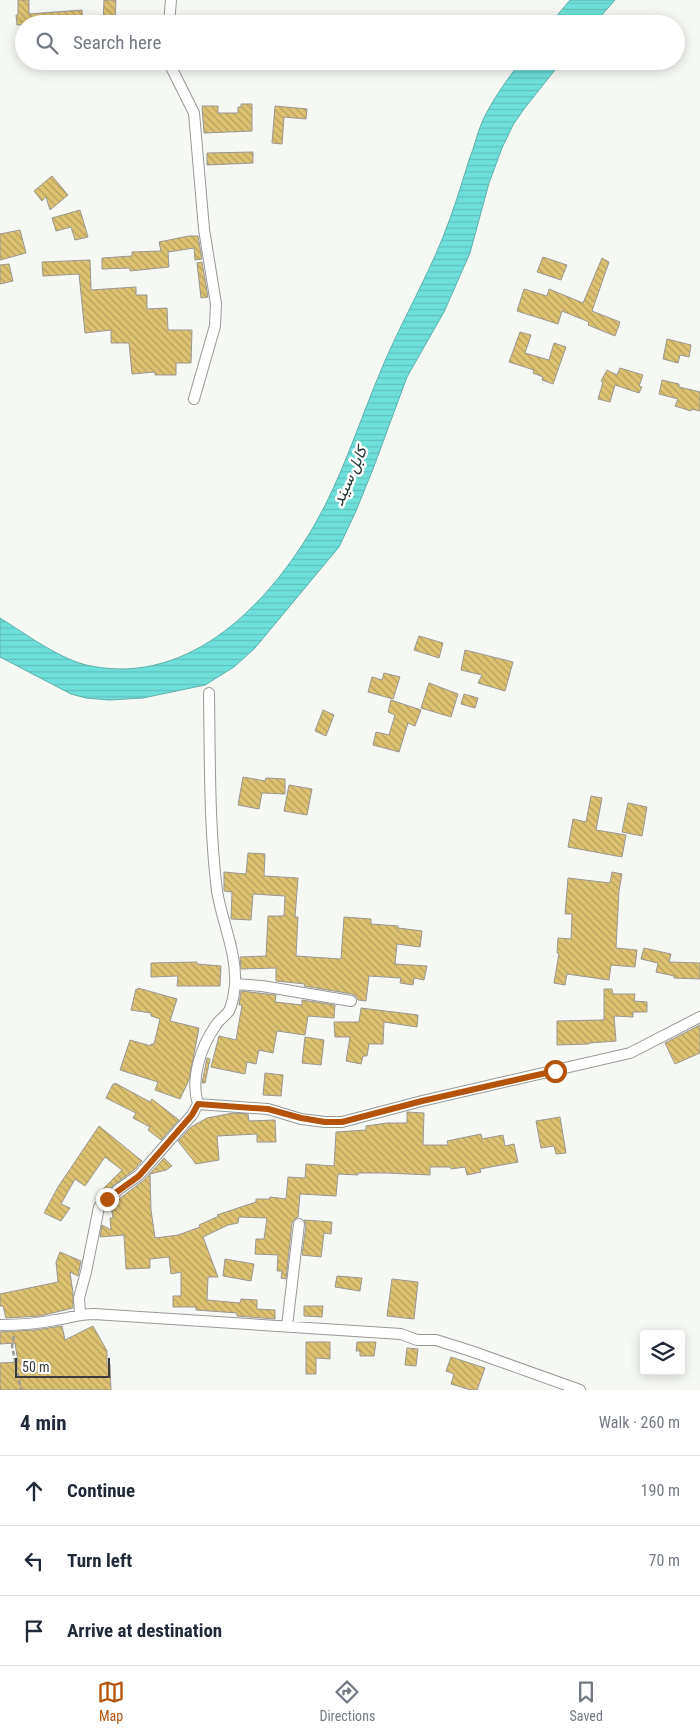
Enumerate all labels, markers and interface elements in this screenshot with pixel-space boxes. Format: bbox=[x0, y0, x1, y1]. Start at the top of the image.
search box bbox=[15, 15, 685, 70]
icon: search bbox=[33, 29, 61, 57]
text: Search here bbox=[73, 31, 161, 54]
water label: کابل سيند bbox=[328, 441, 372, 509]
route start bbox=[544, 1060, 567, 1083]
route end bbox=[96, 1188, 119, 1211]
map controls bbox=[640, 1330, 685, 1375]
button: layers bbox=[640, 1330, 685, 1375]
scale bar bbox=[15, 1355, 110, 1378]
text: 50 m bbox=[22, 1359, 50, 1375]
text: 4 min bbox=[20, 1411, 67, 1435]
text: Walk · 260 m bbox=[599, 1413, 680, 1432]
icon: ahead bbox=[20, 1477, 48, 1505]
text: Continue bbox=[67, 1479, 135, 1502]
text: 190 m bbox=[641, 1481, 680, 1500]
icon: left bbox=[20, 1547, 48, 1575]
text: Turn left bbox=[67, 1549, 132, 1572]
text: 70 m bbox=[648, 1551, 680, 1570]
icon: arrive bbox=[20, 1617, 48, 1645]
text: Arrive at destination bbox=[67, 1619, 222, 1642]
tab: Map bbox=[97, 1678, 125, 1724]
tab: Directions bbox=[319, 1678, 375, 1724]
tab: Saved bbox=[570, 1678, 603, 1724]

